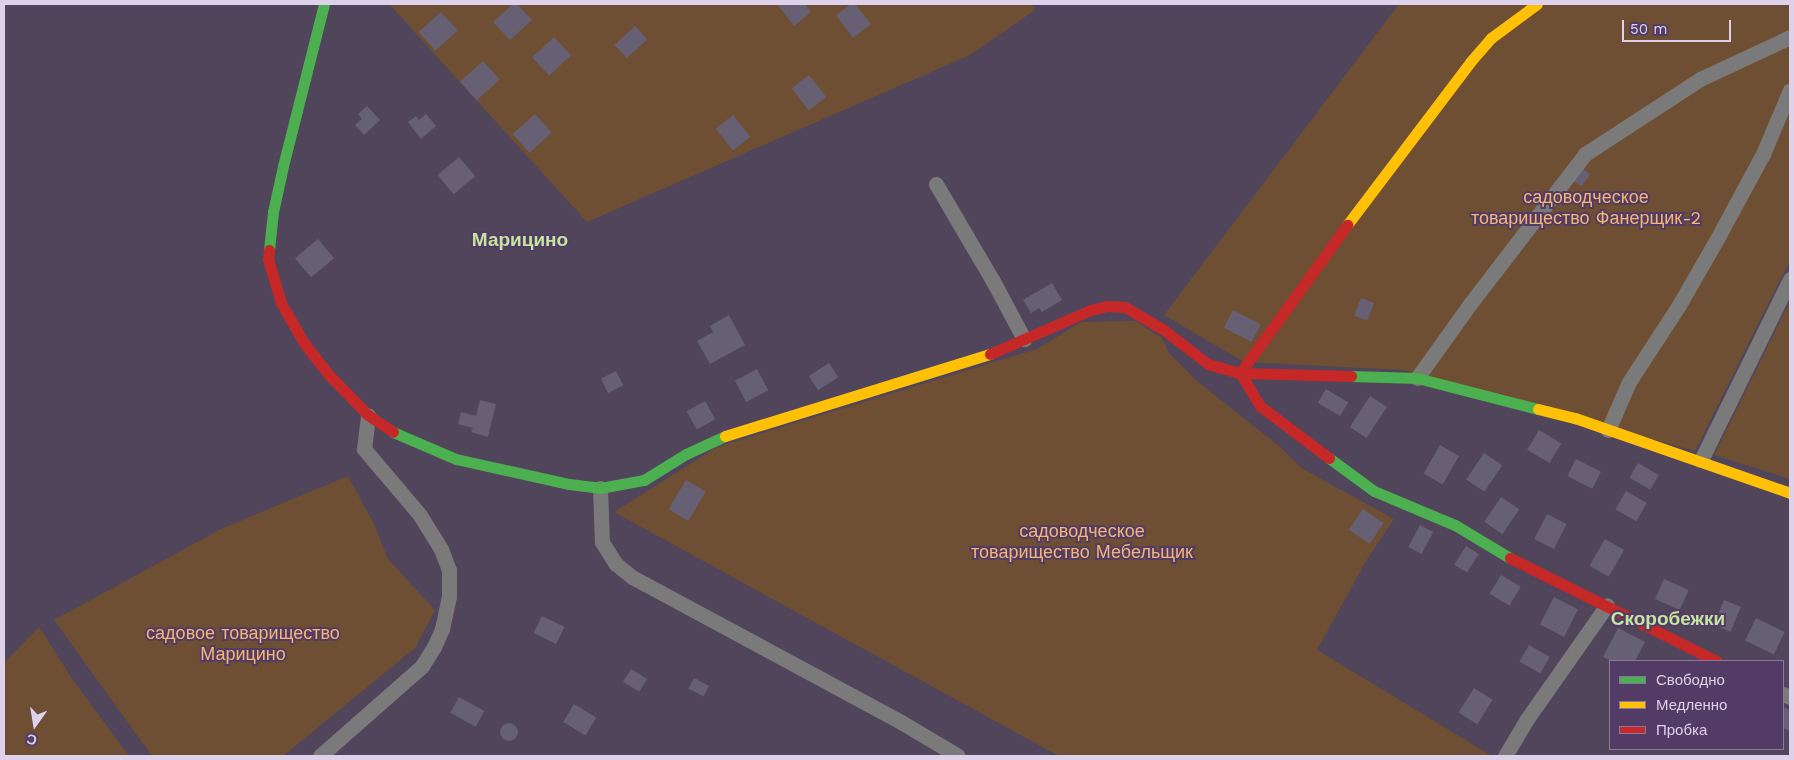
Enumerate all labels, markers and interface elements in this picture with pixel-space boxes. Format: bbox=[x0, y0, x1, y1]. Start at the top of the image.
scale bar bbox=[1624, 10, 1733, 42]
text: 50 m bbox=[1630, 20, 1667, 38]
park label: садоводческое товарищество Фанерщик-2 bbox=[1471, 187, 1701, 230]
district label: Марицино bbox=[472, 229, 568, 251]
park label: садоводческое товарищество Мебельщик bbox=[971, 521, 1193, 564]
district label: Скоробежки bbox=[1611, 608, 1725, 630]
park label: садовое товарищество Марицино bbox=[146, 623, 340, 666]
legend bbox=[1609, 660, 1784, 750]
text: Свободно bbox=[1656, 671, 1725, 689]
text: Медленно bbox=[1656, 696, 1727, 714]
north arrow bbox=[10, 700, 60, 750]
text: Пробка bbox=[1656, 721, 1707, 739]
text: С bbox=[25, 731, 38, 749]

